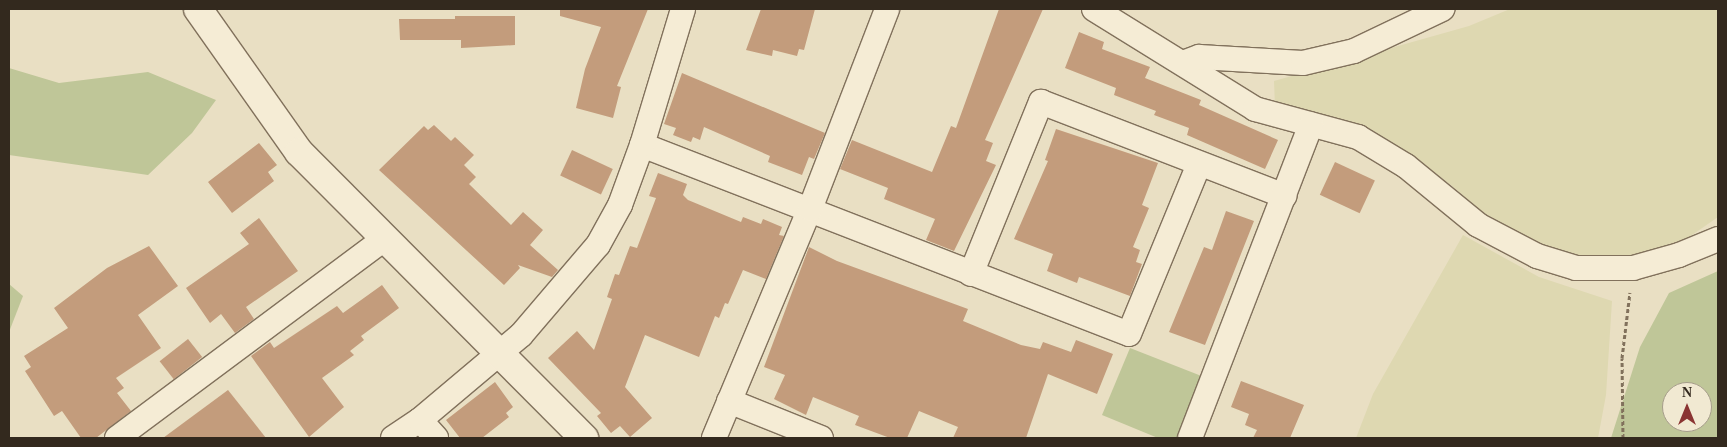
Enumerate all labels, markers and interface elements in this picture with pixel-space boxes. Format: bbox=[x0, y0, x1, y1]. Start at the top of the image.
north arrow bbox=[1662, 382, 1712, 432]
text: N bbox=[1682, 385, 1692, 400]

